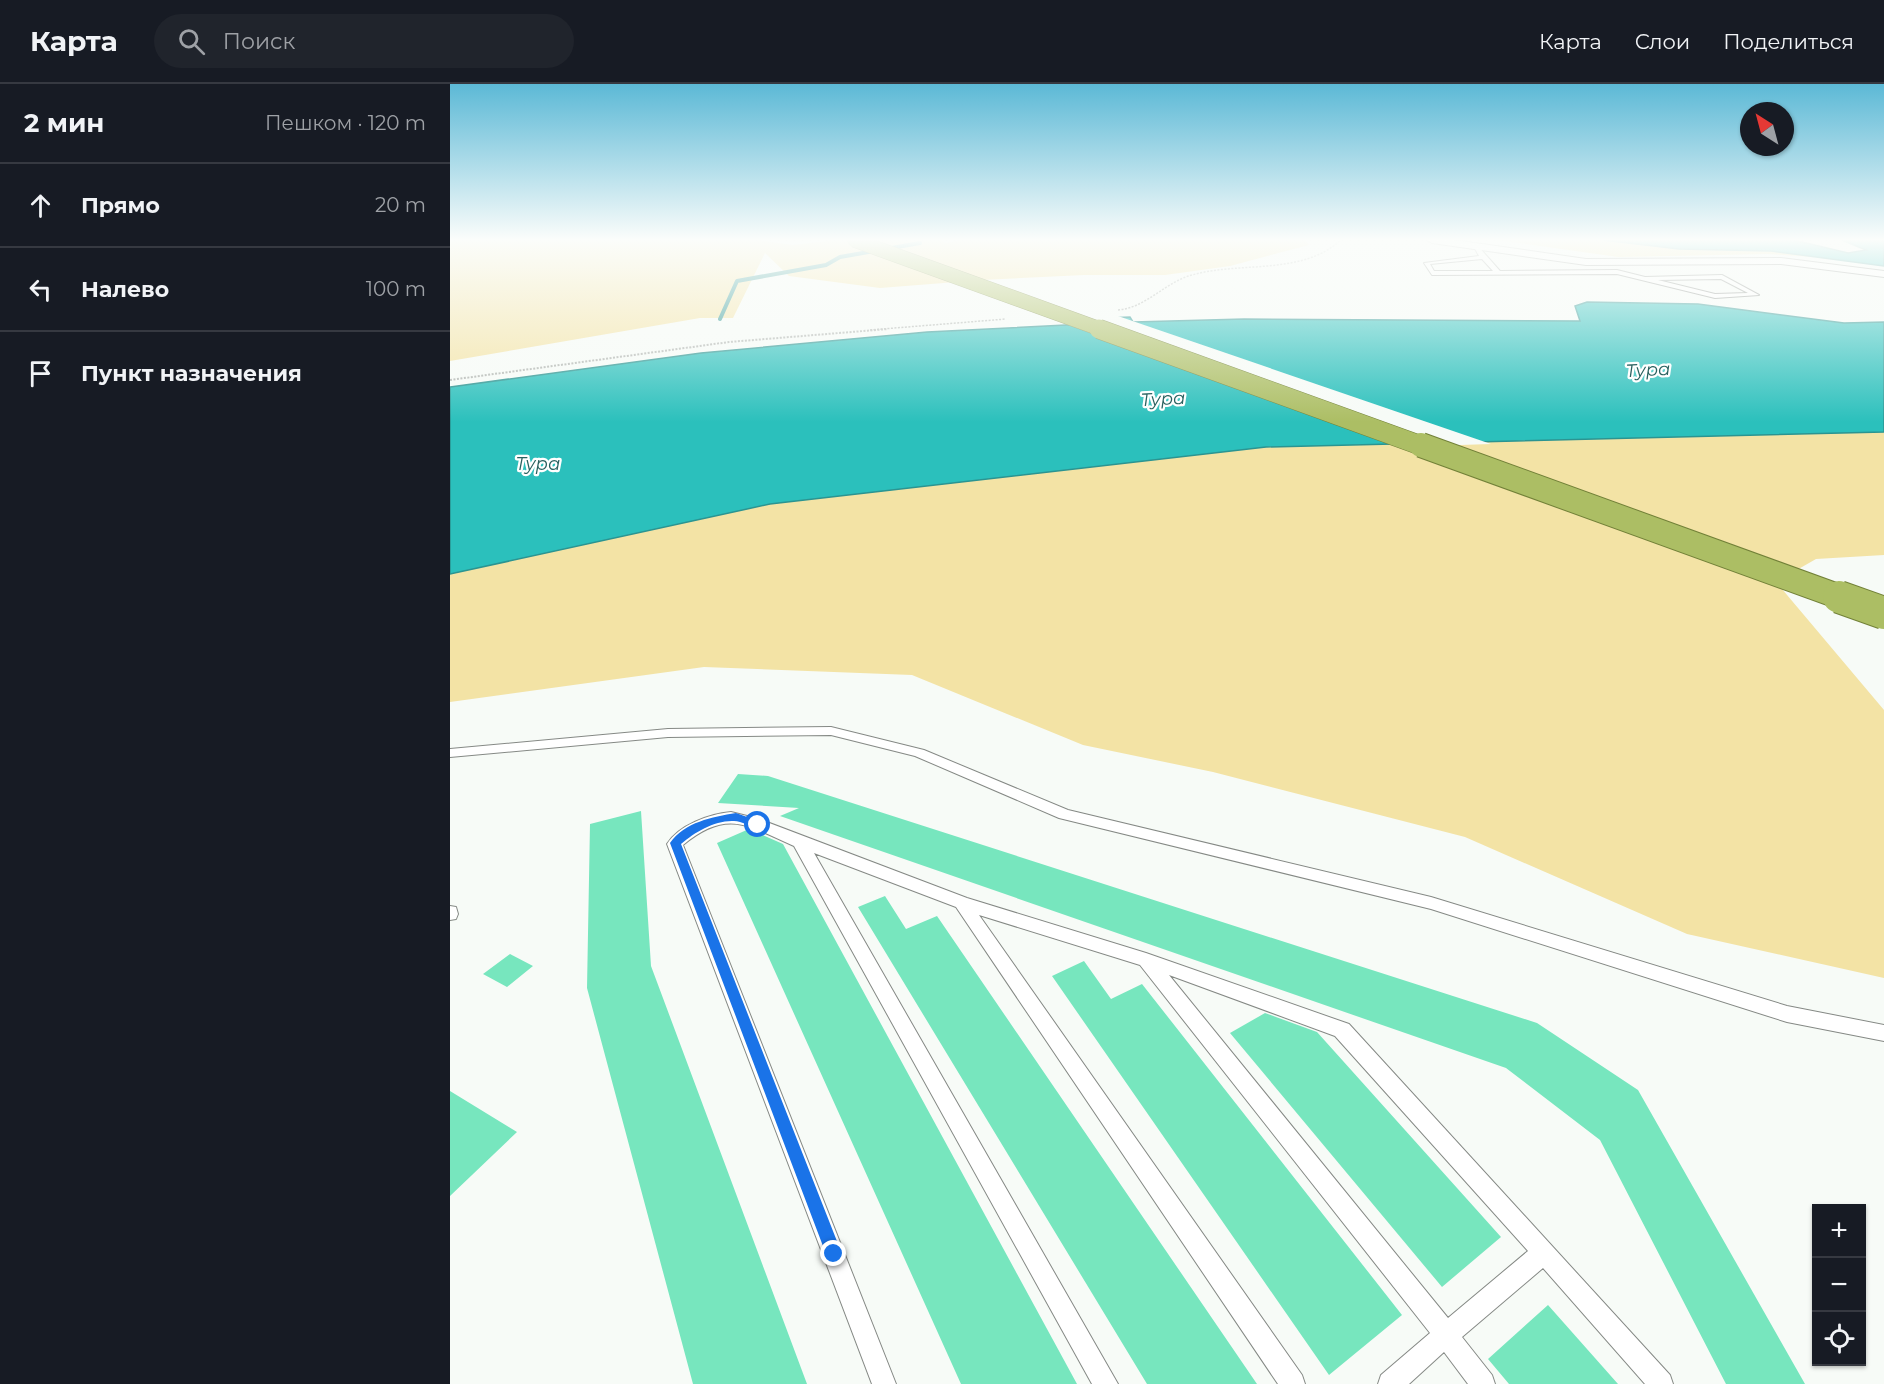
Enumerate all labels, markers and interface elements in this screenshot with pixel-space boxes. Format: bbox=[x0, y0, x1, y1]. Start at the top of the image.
search box bbox=[154, 14, 574, 68]
text: Карта bbox=[30, 24, 118, 58]
icon: search bbox=[175, 25, 208, 58]
text: Поиск bbox=[223, 28, 295, 55]
text: Карта bbox=[1539, 29, 1602, 54]
text: Слои bbox=[1635, 29, 1690, 54]
text: Поделиться bbox=[1723, 29, 1854, 54]
north arrow bbox=[1740, 102, 1794, 156]
text: 2 мин bbox=[24, 107, 104, 139]
text: Пешком · 120 m bbox=[265, 111, 426, 135]
icon: ahead bbox=[24, 189, 57, 222]
text: Прямо bbox=[81, 192, 160, 219]
text: 20 m bbox=[375, 193, 426, 217]
icon: left bbox=[24, 273, 57, 306]
text: Налево bbox=[81, 276, 169, 303]
text: 100 m bbox=[366, 277, 426, 301]
icon: arrive bbox=[24, 357, 57, 390]
water label: Тура bbox=[1625, 358, 1671, 382]
text: Пункт назначения bbox=[81, 360, 302, 387]
water label: Тура bbox=[1140, 387, 1186, 411]
water label: Тура bbox=[516, 453, 560, 475]
route start bbox=[744, 811, 770, 837]
map controls bbox=[1812, 1204, 1866, 1366]
button: + bbox=[1812, 1204, 1866, 1258]
route end bbox=[820, 1240, 846, 1266]
button: − bbox=[1812, 1258, 1866, 1312]
button: locate bbox=[1812, 1312, 1866, 1366]

